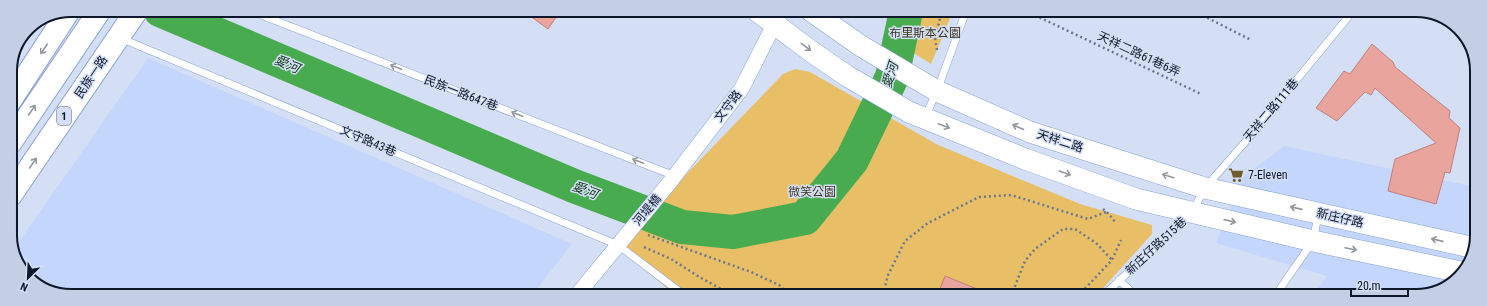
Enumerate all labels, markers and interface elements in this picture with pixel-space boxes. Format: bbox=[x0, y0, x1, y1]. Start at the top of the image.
park label: 布里斯本公園 bbox=[889, 26, 961, 40]
street label: 天祥二路61巷6弄 bbox=[1095, 29, 1183, 79]
one-way arrow bbox=[39, 43, 47, 55]
one-way arrow bbox=[800, 43, 811, 52]
water label: 愛河 bbox=[272, 52, 305, 77]
street label: 民族一路 bbox=[72, 53, 110, 101]
water label: 愛河 bbox=[879, 57, 902, 90]
one-way arrow bbox=[390, 63, 402, 71]
street label: 民族一路647巷 bbox=[422, 73, 500, 113]
street label: 天祥二路111巷 bbox=[1241, 76, 1301, 144]
street label: 文守路 bbox=[711, 88, 745, 124]
one-way arrow bbox=[28, 104, 36, 115]
road number: 1 bbox=[57, 107, 71, 125]
one-way arrow bbox=[511, 110, 523, 118]
one-way arrow bbox=[1012, 122, 1024, 130]
street label: 文守路43巷 bbox=[338, 123, 398, 159]
one-way arrow bbox=[937, 123, 949, 131]
street label: 天祥二路 bbox=[1035, 127, 1085, 155]
one-way arrow bbox=[633, 157, 645, 165]
one-way arrow bbox=[29, 158, 37, 169]
supermarket icon: 7-Eleven bbox=[1227, 166, 1245, 184]
place label: 7-Eleven bbox=[1248, 168, 1288, 182]
one-way arrow bbox=[1059, 170, 1071, 178]
one-way arrow bbox=[1162, 172, 1175, 179]
water label: 愛河 bbox=[570, 178, 603, 203]
park label: 微笑公園 bbox=[788, 185, 836, 199]
street label: 河堤橋 bbox=[630, 192, 664, 228]
one-way arrow bbox=[1290, 204, 1303, 212]
street label: 新庄仔路 bbox=[1315, 206, 1365, 230]
street label: 新庄仔路515巷 bbox=[1123, 214, 1189, 278]
one-way arrow bbox=[1223, 218, 1236, 226]
one-way arrow bbox=[1430, 235, 1443, 243]
one-way arrow bbox=[1345, 245, 1358, 253]
north arrow bbox=[8, 258, 48, 298]
scale bar bbox=[1351, 272, 1408, 298]
text: N bbox=[18, 279, 30, 294]
text: 20 m bbox=[1357, 279, 1381, 293]

